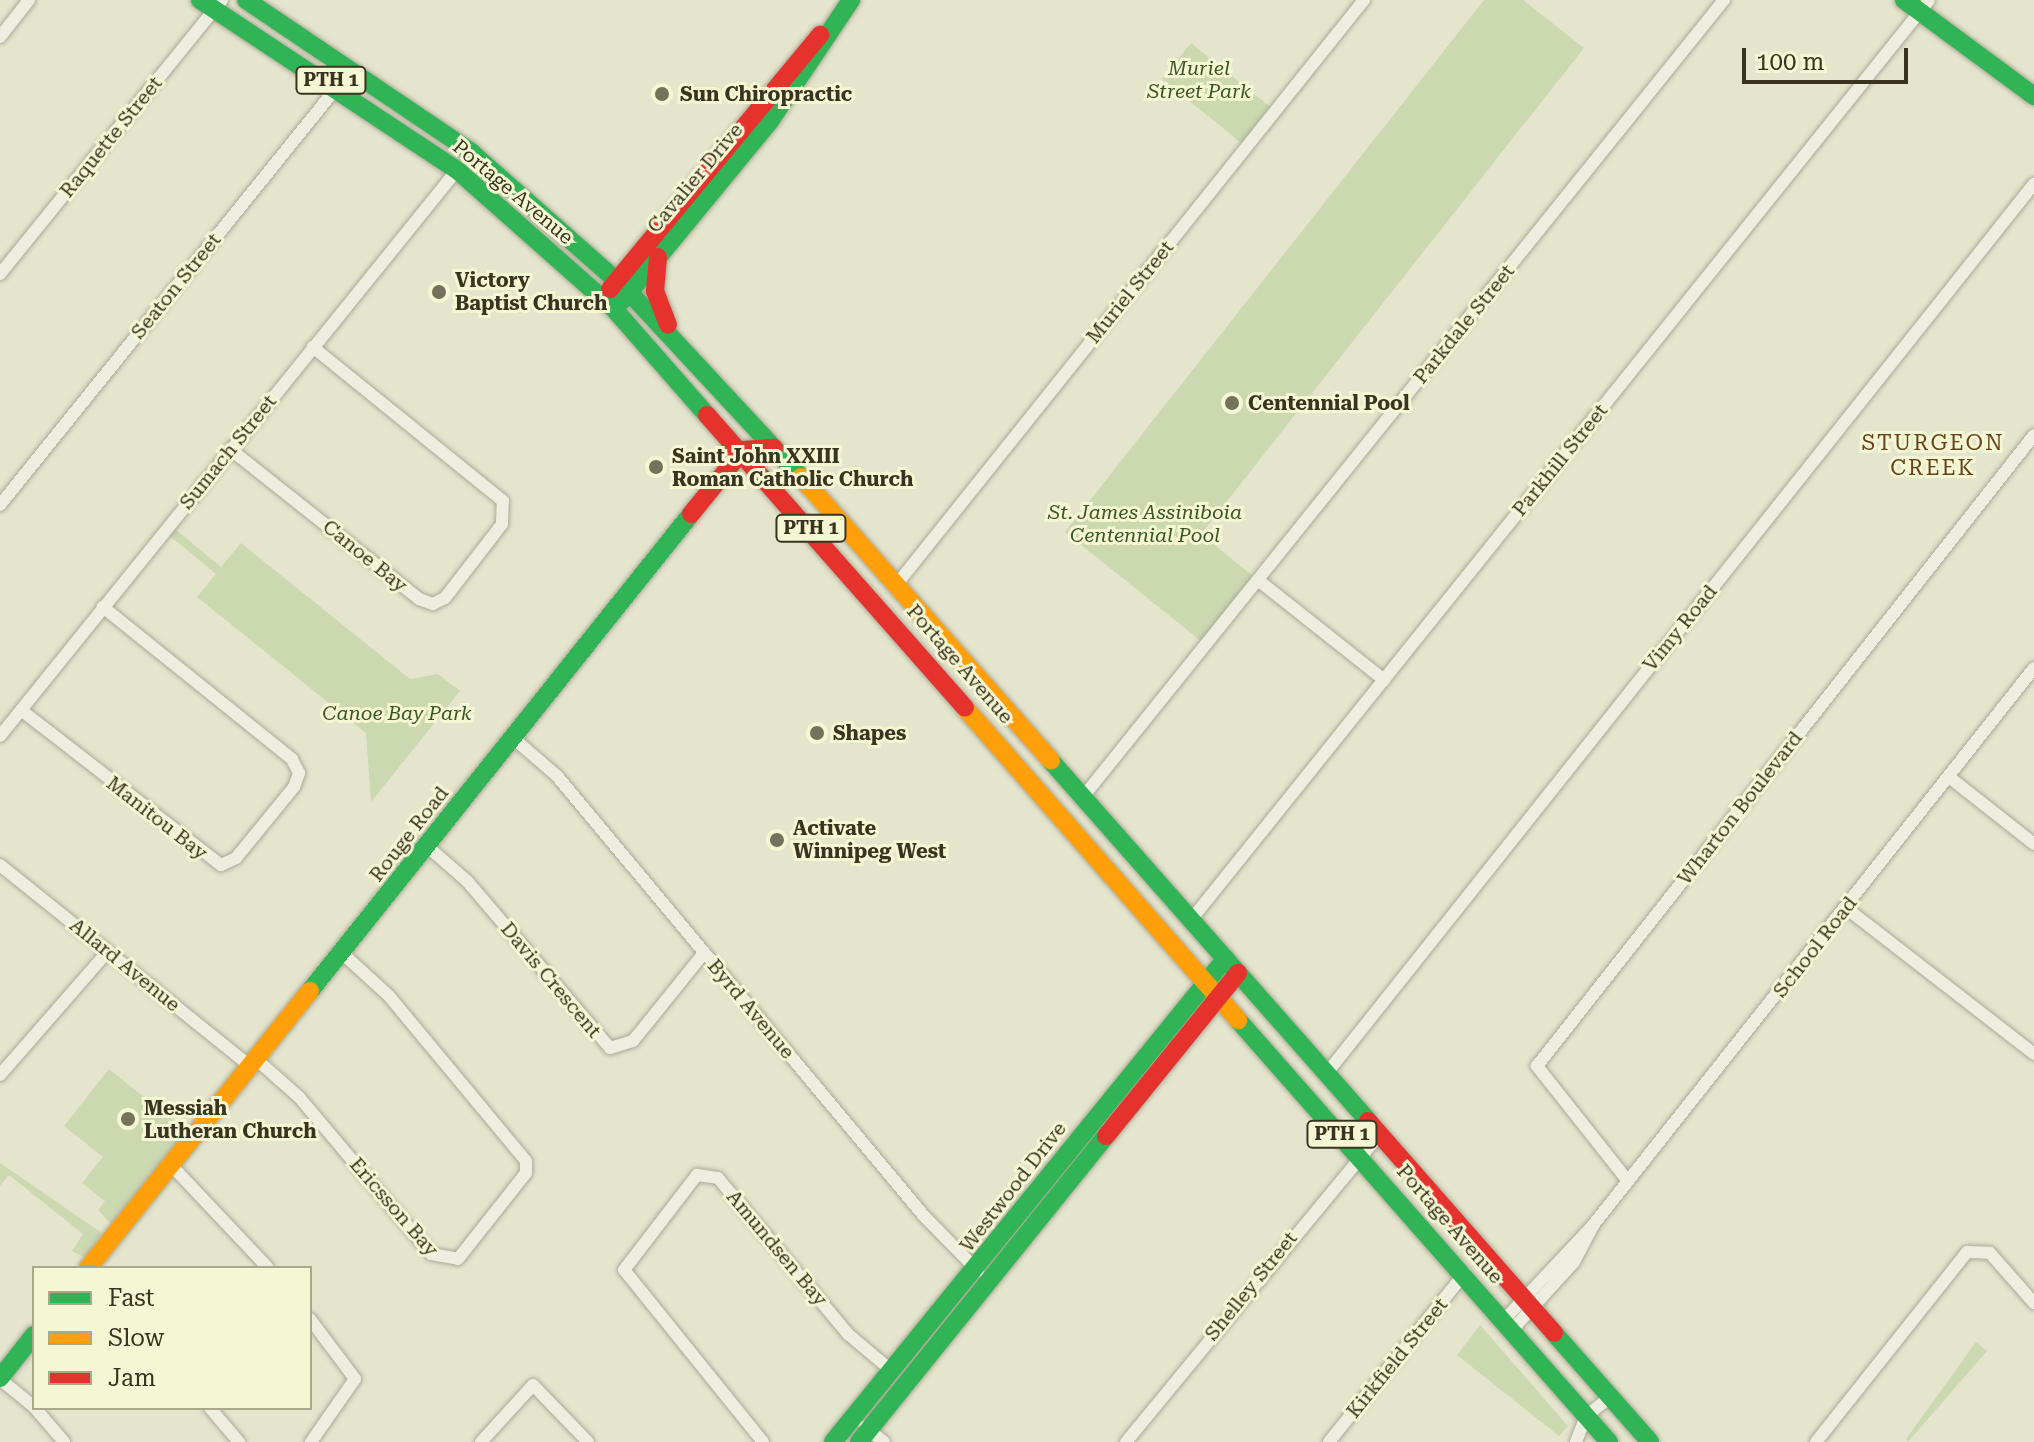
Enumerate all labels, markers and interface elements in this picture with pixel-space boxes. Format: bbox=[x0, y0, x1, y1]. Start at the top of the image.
scale bar bbox=[1746, 32, 1912, 82]
text: 100 m bbox=[1756, 48, 1824, 76]
park label: Muriel Street Park bbox=[1147, 56, 1251, 103]
road number: PTH 1 bbox=[295, 66, 367, 94]
street label: Raquette Street bbox=[55, 72, 167, 202]
place label: Sun Chiropractic bbox=[680, 82, 852, 106]
marker: Sun Chiropractic bbox=[651, 83, 673, 105]
street label: Cavalier Drive bbox=[642, 118, 748, 238]
street label: Portage Avenue bbox=[448, 135, 578, 249]
street label: Seaton Street bbox=[126, 228, 226, 344]
street label: Muriel Street bbox=[1081, 236, 1179, 348]
street label: Parkdale Street bbox=[1409, 259, 1519, 389]
place label: Victory Baptist Church bbox=[455, 268, 607, 315]
marker: Victory Baptist Church bbox=[430, 283, 448, 301]
street label: Sumach Street bbox=[175, 390, 281, 514]
place label: Centennial Pool bbox=[1248, 391, 1410, 415]
marker: Centennial Pool bbox=[1223, 394, 1241, 412]
street label: Parkhill Street bbox=[1507, 399, 1613, 521]
district label: STURGEON CREEK bbox=[1862, 429, 2004, 480]
place label: Saint John XXIII Roman Catholic Church bbox=[672, 444, 913, 491]
marker: Saint John XXIII Roman Catholic Church bbox=[647, 458, 665, 476]
park label: St. James Assiniboia Centennial Pool bbox=[1048, 500, 1242, 547]
road number: PTH 1 bbox=[775, 514, 847, 542]
street label: Canoe Bay bbox=[318, 515, 412, 597]
street label: Vimy Road bbox=[1638, 580, 1722, 676]
street label: Portage Avenue bbox=[902, 600, 1018, 728]
park label: Canoe Bay Park bbox=[322, 701, 472, 725]
place label: Shapes bbox=[833, 721, 906, 745]
marker: Shapes bbox=[808, 724, 826, 742]
street label: Wharton Boulevard bbox=[1673, 726, 1807, 890]
street label: Manitou Bay bbox=[102, 771, 212, 865]
street label: Rouge Road bbox=[364, 782, 454, 886]
place label: Activate Winnipeg West bbox=[793, 816, 946, 863]
marker: Activate Winnipeg West bbox=[768, 831, 786, 849]
street label: School Road bbox=[1768, 892, 1862, 1002]
street label: Allard Avenue bbox=[65, 913, 185, 1017]
street label: Davis Crescent bbox=[496, 917, 606, 1043]
street label: Byrd Avenue bbox=[702, 954, 800, 1064]
place label: Messiah Lutheran Church bbox=[144, 1096, 317, 1143]
marker: Messiah Lutheran Church bbox=[119, 1110, 137, 1128]
street label: Westwood Drive bbox=[955, 1117, 1071, 1257]
road number: PTH 1 bbox=[1306, 1120, 1378, 1148]
street label: Ericsson Bay bbox=[345, 1153, 443, 1261]
street label: Portage Avenue bbox=[1392, 1160, 1508, 1288]
street label: Amundsen Bay bbox=[722, 1185, 832, 1311]
street label: Shelley Street bbox=[1200, 1227, 1302, 1345]
legend bbox=[32, 1266, 312, 1410]
text: Fast bbox=[108, 1284, 155, 1312]
street label: Kirkfield Street bbox=[1341, 1293, 1453, 1423]
text: Slow bbox=[108, 1324, 164, 1352]
text: Jam bbox=[108, 1364, 156, 1392]

